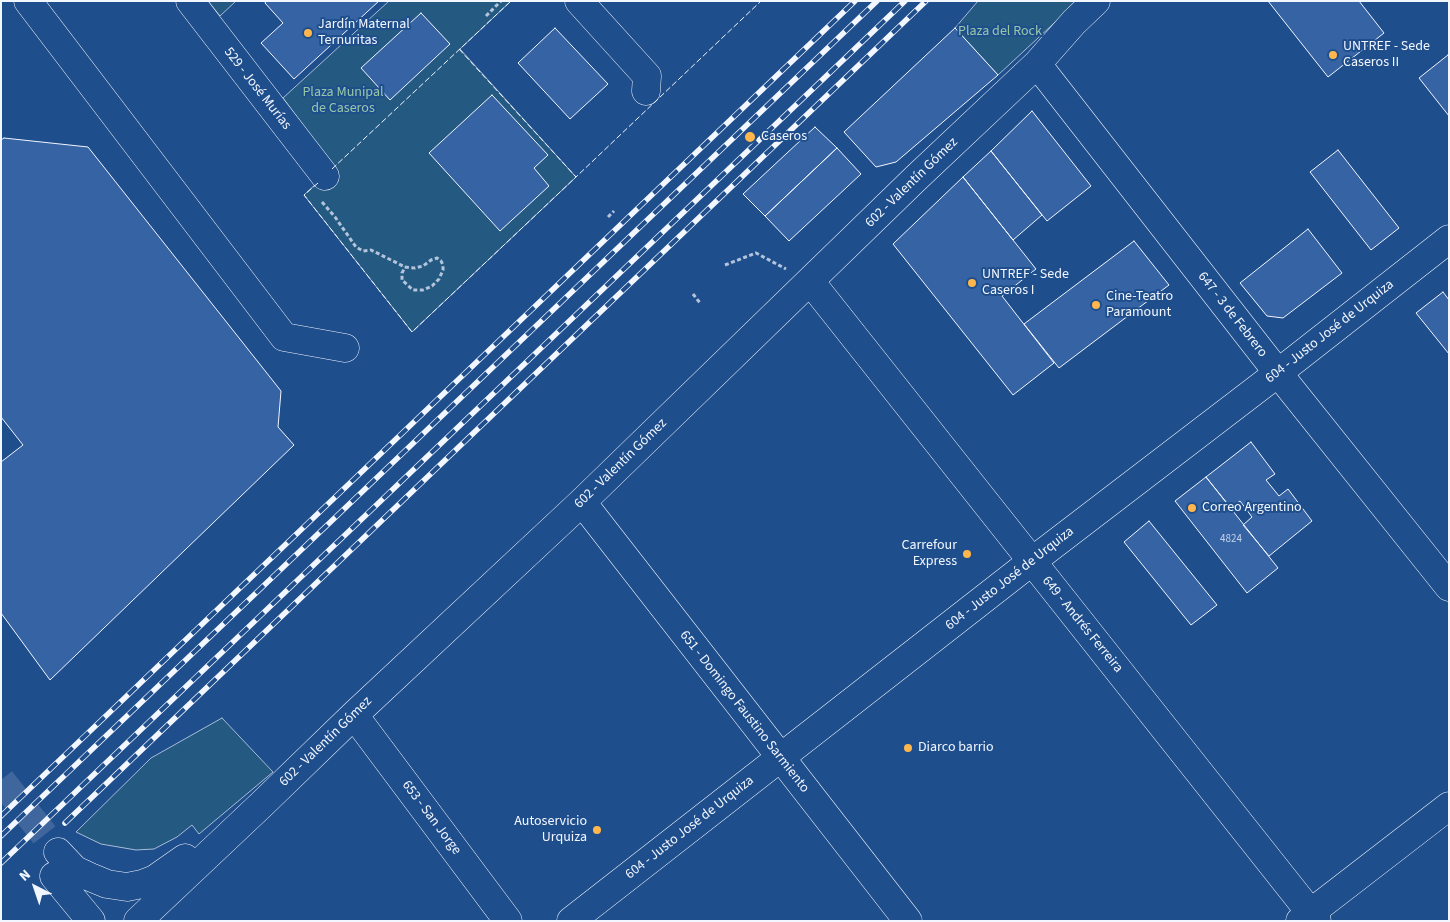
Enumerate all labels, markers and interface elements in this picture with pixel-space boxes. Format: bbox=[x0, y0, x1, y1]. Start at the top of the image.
place label: Jardín Maternal Ternuritas bbox=[318, 17, 410, 49]
park label: Plaza del Rock bbox=[958, 24, 1042, 40]
marker: Jardín Maternal Ternuritas bbox=[302, 27, 314, 39]
place label: UNTREF - Sede Caseros II bbox=[1343, 39, 1430, 72]
street label: 529 - José Murías bbox=[220, 45, 294, 133]
marker: UNTREF - Sede Caseros II bbox=[1327, 49, 1339, 61]
park label: Plaza Munipal de Caseros bbox=[302, 85, 384, 118]
place label: Caseros bbox=[761, 129, 807, 145]
marker: Caseros bbox=[743, 130, 757, 144]
street label: 602 - Valentín Gómez bbox=[862, 134, 962, 232]
place label: UNTREF - Sede Caseros I bbox=[982, 267, 1069, 300]
street label: 647 - 3 de Febrero bbox=[1194, 269, 1270, 361]
marker: UNTREF - Sede Caseros I bbox=[966, 277, 978, 289]
street label: 604 - Justo José de Urquiza bbox=[1262, 277, 1398, 387]
place label: Cine-Teatro Paramount bbox=[1106, 289, 1173, 322]
marker: Cine-Teatro Paramount bbox=[1090, 299, 1102, 311]
street label: 602 - Valentín Gómez bbox=[571, 415, 671, 513]
place label: Correo Argentino bbox=[1202, 500, 1302, 516]
marker: Correo Argentino bbox=[1186, 502, 1198, 514]
street label: 604 - Justo José de Urquiza bbox=[942, 524, 1078, 634]
house number: 4824 bbox=[1220, 533, 1242, 547]
place label: Carrefour Express bbox=[901, 538, 957, 570]
marker: Carrefour Express bbox=[961, 548, 973, 560]
street label: 649 - Andrés Ferreira bbox=[1038, 573, 1126, 677]
street label: 651 - Domingo Faustino Sarmiento bbox=[675, 628, 813, 796]
street label: 602 - Valentín Gómez bbox=[276, 693, 376, 791]
place label: Diarco barrio bbox=[918, 740, 994, 756]
marker: Diarco barrio bbox=[902, 742, 914, 754]
street label: 604 - Justo José de Urquiza bbox=[622, 773, 758, 883]
street label: 653 - San Jorge bbox=[398, 778, 464, 858]
place label: Autoservicio Urquiza bbox=[514, 814, 587, 846]
marker: Autoservicio Urquiza bbox=[591, 824, 603, 836]
north arrow bbox=[10, 862, 60, 912]
text: N bbox=[15, 865, 35, 886]

